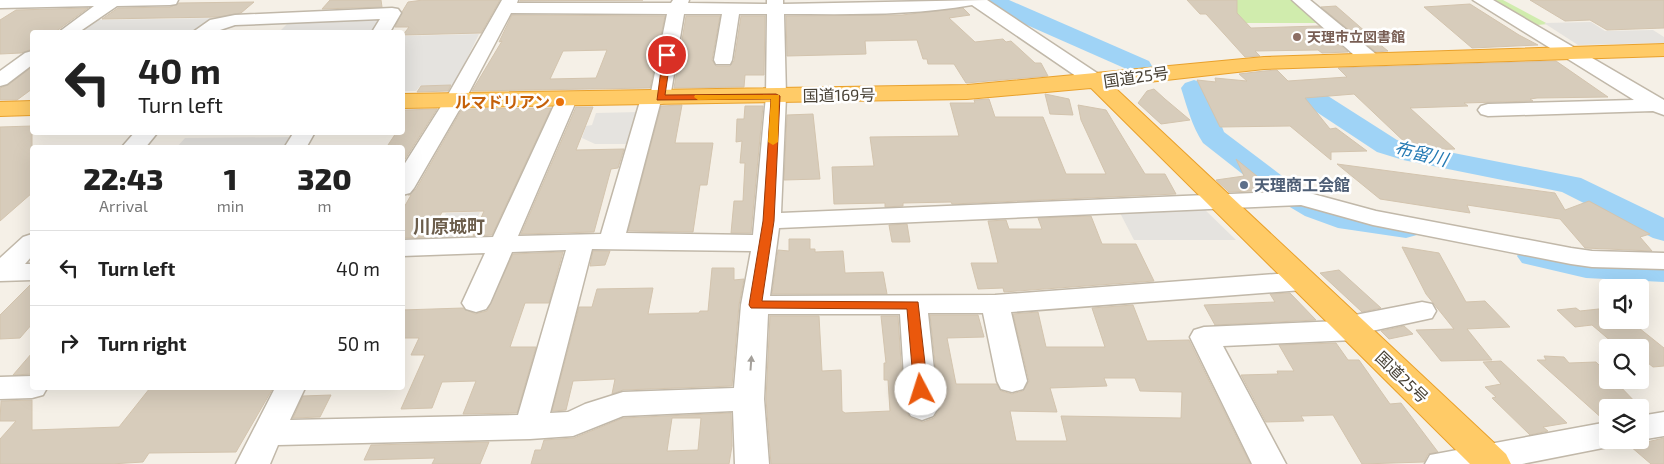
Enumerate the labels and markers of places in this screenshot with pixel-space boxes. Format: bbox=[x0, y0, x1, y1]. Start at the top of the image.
place label: 天理市立図書館 bbox=[1307, 28, 1405, 45]
marker: 天理市立図書館 bbox=[1291, 31, 1303, 43]
pin bbox=[646, 34, 688, 76]
place label: ルマドリアン bbox=[455, 92, 550, 111]
marker: ルマドリアン bbox=[554, 96, 566, 108]
place label: 天理商工会館 bbox=[1254, 175, 1350, 194]
marker: 天理商工会館 bbox=[1238, 179, 1250, 191]

